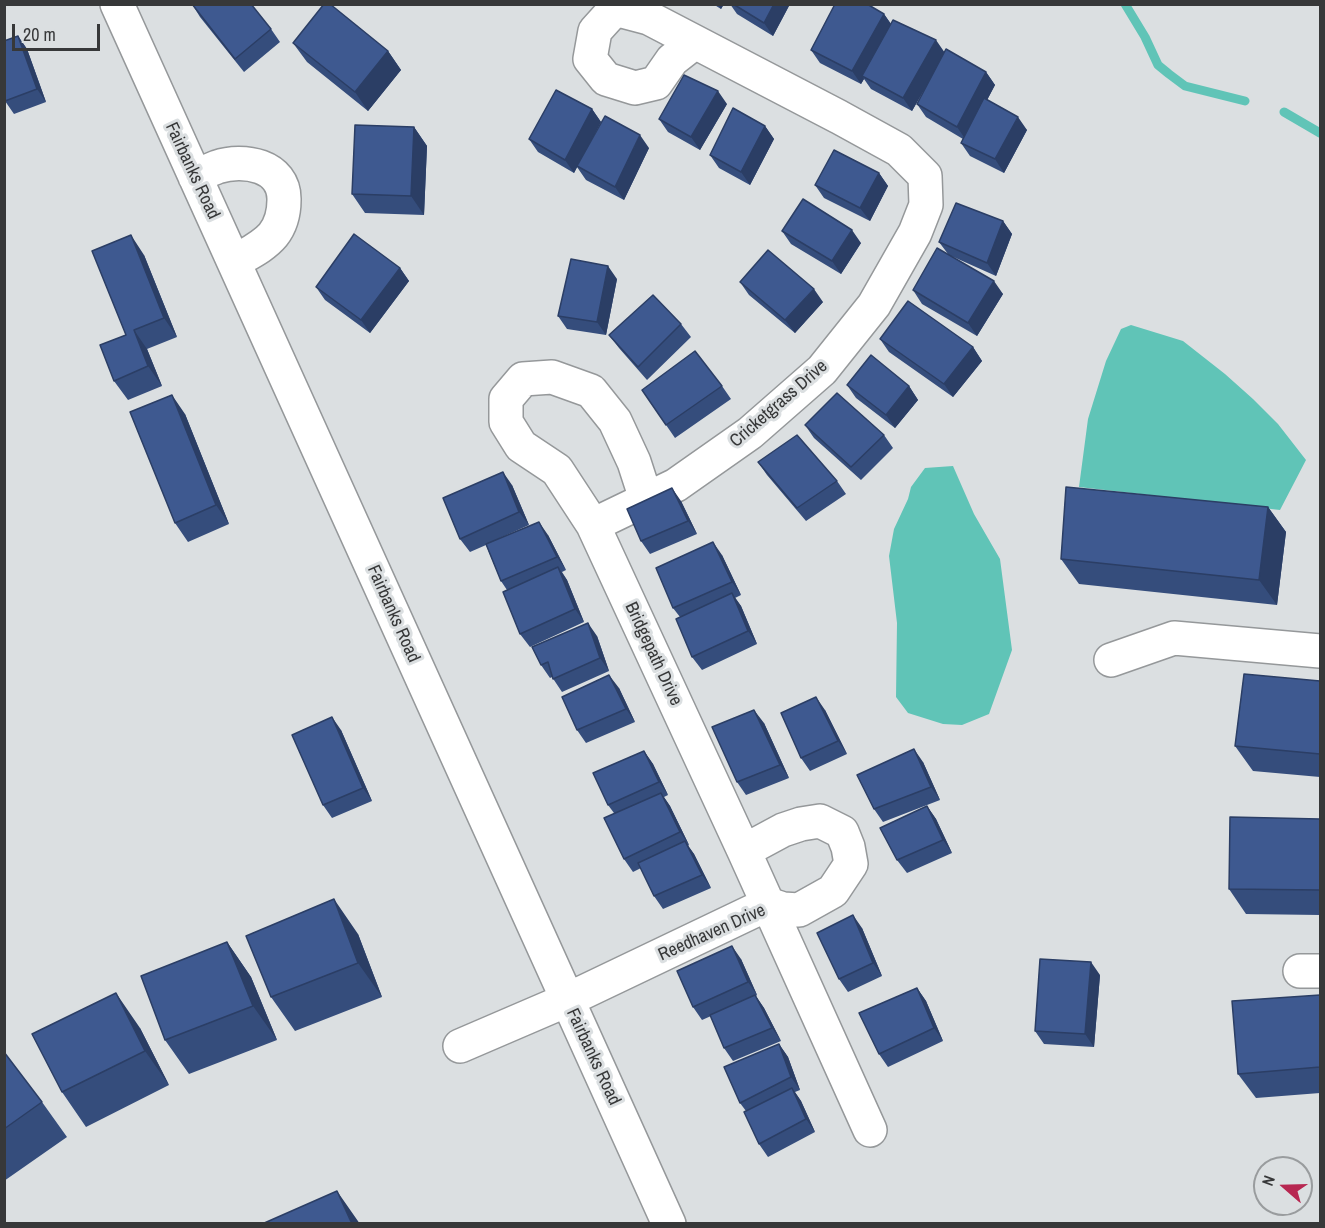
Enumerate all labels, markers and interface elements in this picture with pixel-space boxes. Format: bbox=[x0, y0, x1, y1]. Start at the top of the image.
scale bar bbox=[15, 12, 104, 50]
text: 20 m bbox=[23, 22, 56, 47]
street label: Fairbanks Road bbox=[160, 119, 224, 223]
street label: Cricketgrass Drive bbox=[726, 356, 832, 452]
street label: Fairbanks Road bbox=[362, 562, 424, 666]
street label: Bridgepath Drive bbox=[620, 599, 686, 709]
street label: Reedhaven Drive bbox=[655, 900, 769, 966]
street label: Fairbanks Road bbox=[561, 1005, 625, 1109]
north arrow bbox=[1253, 1156, 1313, 1216]
text: N bbox=[1256, 1172, 1280, 1189]

